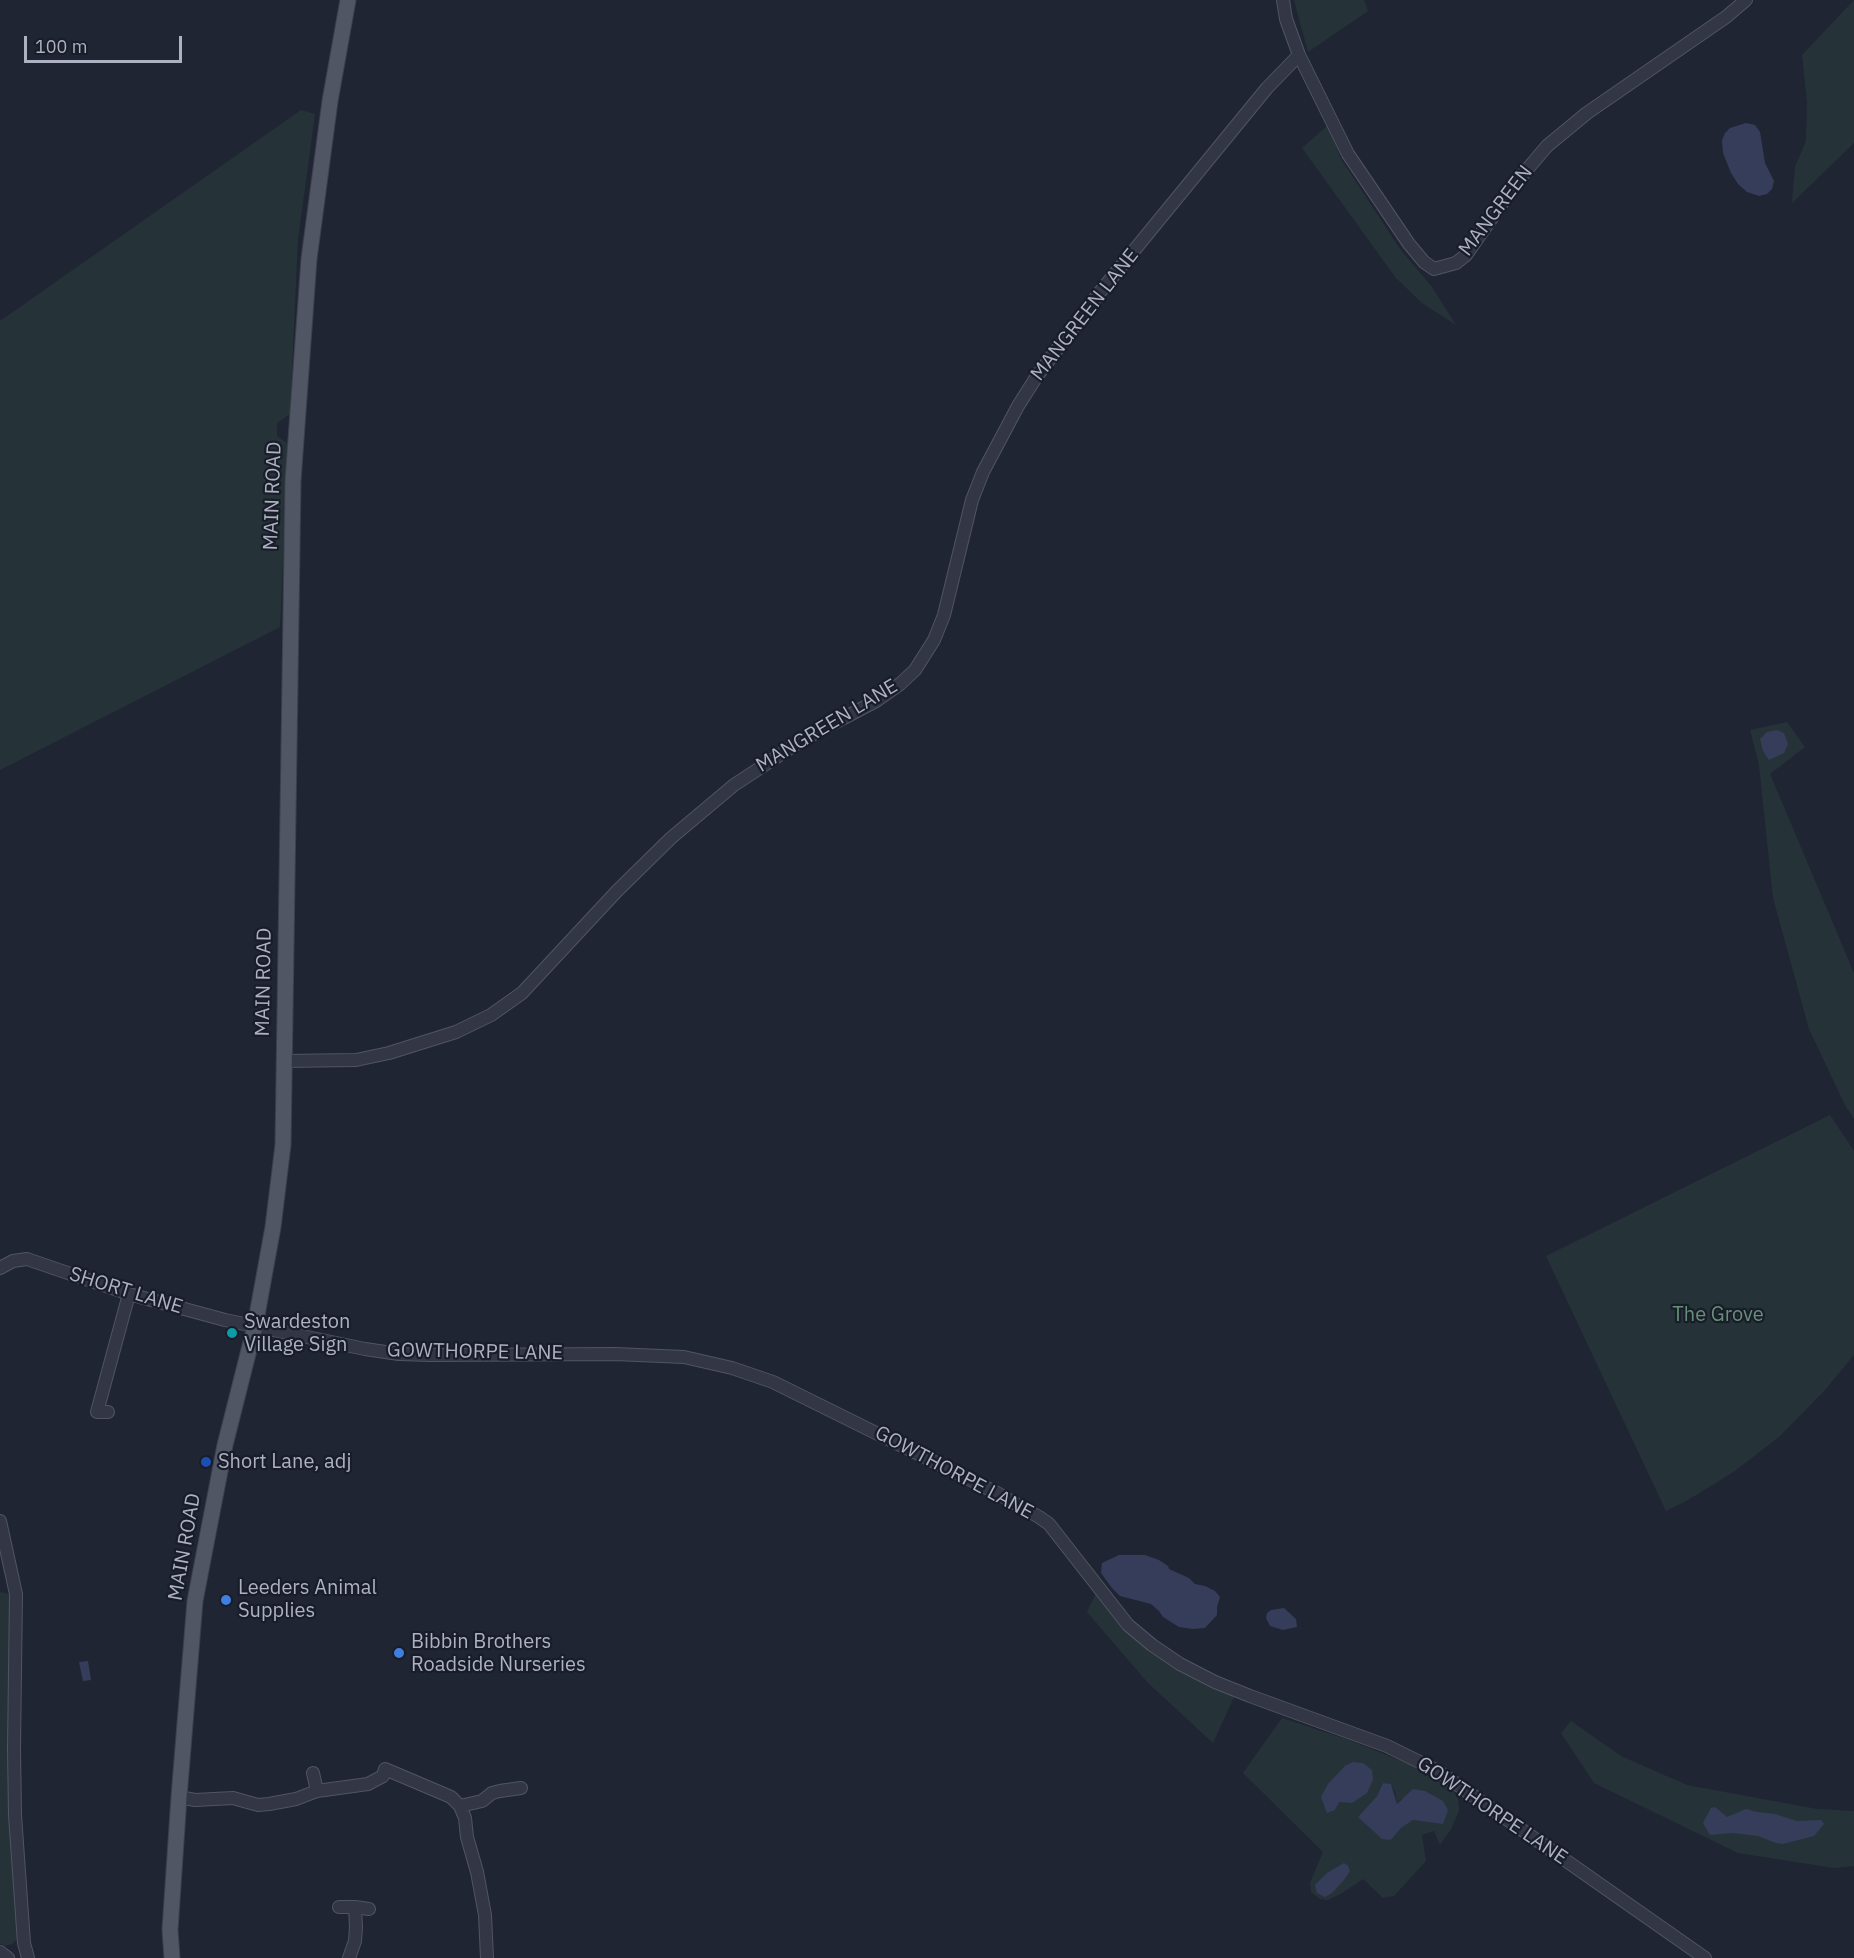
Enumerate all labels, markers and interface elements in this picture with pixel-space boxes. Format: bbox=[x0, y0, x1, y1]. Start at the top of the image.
scale bar bbox=[27, 24, 184, 62]
text: 100 m bbox=[35, 35, 87, 58]
street label: MANGREEN bbox=[1454, 161, 1538, 261]
street label: MANGREEN LANE bbox=[1026, 244, 1144, 386]
street label: MAIN ROAD bbox=[259, 441, 287, 551]
street label: MANGREEN LANE bbox=[752, 674, 902, 778]
street label: MAIN ROAD bbox=[251, 927, 277, 1037]
street label: SHORT LANE bbox=[66, 1262, 186, 1320]
park label: The Grove bbox=[1672, 1303, 1764, 1327]
place label: Swardeston Village Sign bbox=[244, 1310, 350, 1357]
marker: Swardeston Village Sign bbox=[225, 1326, 239, 1340]
street label: GOWTHORPE LANE bbox=[387, 1338, 563, 1366]
street label: GOWTHORPE LANE bbox=[871, 1421, 1037, 1525]
place label: Short Lane, adj bbox=[218, 1450, 351, 1474]
marker: Short Lane, adj bbox=[199, 1455, 213, 1469]
street label: MAIN ROAD bbox=[164, 1491, 206, 1603]
place label: Leeders Animal Supplies bbox=[238, 1576, 377, 1623]
marker: Leeders Animal Supplies bbox=[219, 1593, 233, 1607]
place label: Bibbin Brothers Roadside Nurseries bbox=[411, 1630, 586, 1677]
marker: Bibbin Brothers Roadside Nurseries bbox=[392, 1646, 406, 1660]
street label: GOWTHORPE LANE bbox=[1412, 1752, 1572, 1870]

